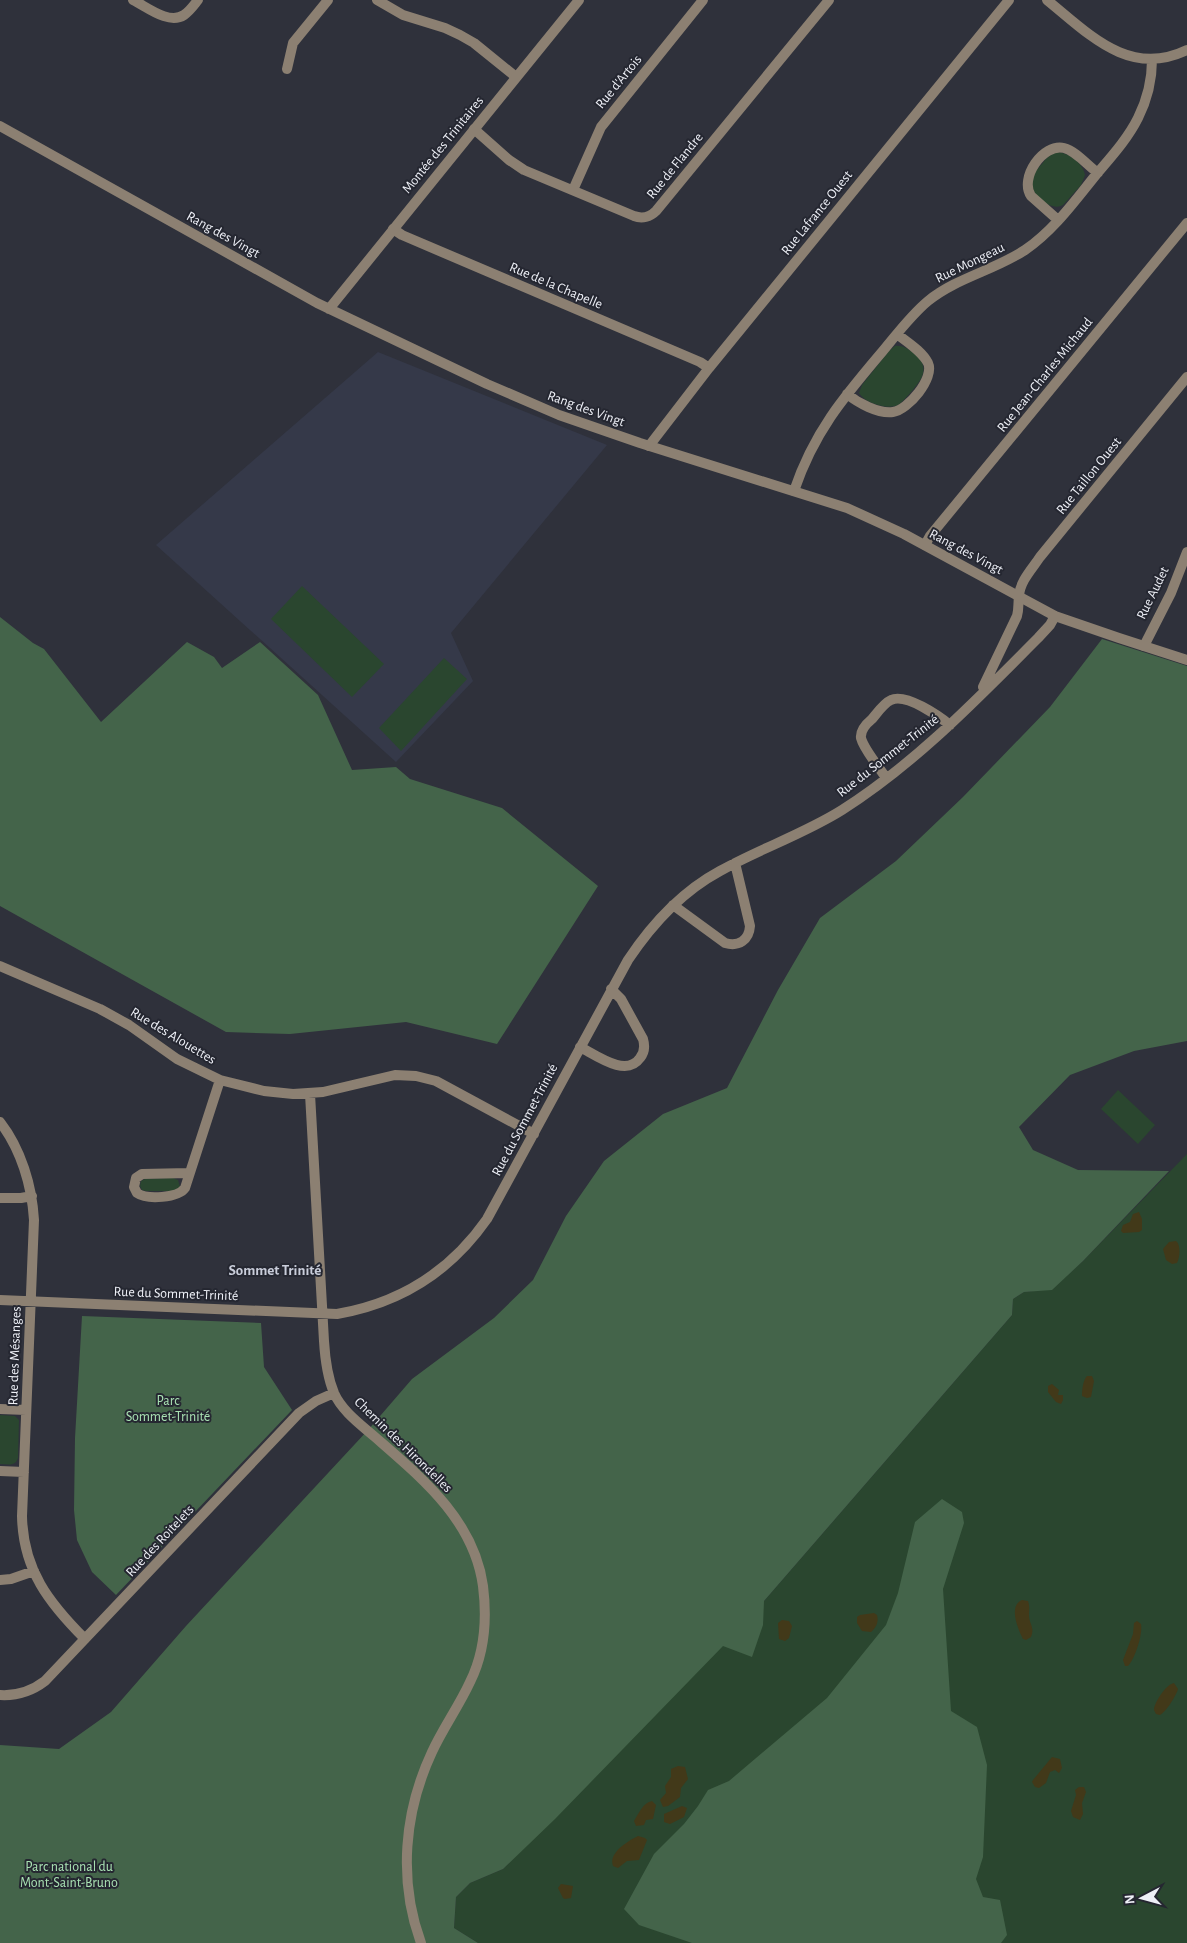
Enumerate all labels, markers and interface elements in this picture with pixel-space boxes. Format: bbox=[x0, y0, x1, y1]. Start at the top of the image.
street label: Rue d'Artois bbox=[593, 53, 645, 111]
street label: Montée des Trinitaires bbox=[400, 94, 486, 196]
street label: Rue de Flandre bbox=[644, 130, 706, 202]
street label: Rue Lafrance Ouest bbox=[779, 168, 855, 258]
street label: Rang des Vingt bbox=[184, 209, 262, 261]
street label: Rue Mongeau bbox=[933, 240, 1007, 286]
street label: Rue de la Chapelle bbox=[507, 260, 605, 312]
street label: Rue Jean-Charles Michaud bbox=[995, 315, 1095, 435]
street label: Rang des Vingt bbox=[545, 389, 627, 430]
street label: Rue Taillon Ouest bbox=[1054, 434, 1124, 517]
street label: Rang des Vingt bbox=[927, 527, 1006, 577]
street label: Rue Audet bbox=[1134, 564, 1172, 621]
street label: Rue du Sommet-Trinité bbox=[835, 712, 941, 800]
street label: Rue des Alouettes bbox=[128, 1005, 218, 1067]
street label: Rue du Sommet-Trinité bbox=[490, 1062, 560, 1178]
district label: Sommet Trinité bbox=[229, 1263, 321, 1278]
street label: Rue du Sommet-Trinité bbox=[113, 1285, 239, 1303]
street label: Rue des Mésanges bbox=[6, 1306, 24, 1406]
park label: Parc Sommet-Trinité bbox=[126, 1394, 210, 1424]
street label: Chemin des Hirondelles bbox=[351, 1395, 455, 1495]
street label: Rue des Roitelets bbox=[123, 1502, 197, 1580]
park label: Parc national du Mont-Saint-Bruno bbox=[20, 1860, 118, 1890]
north arrow bbox=[1117, 1873, 1167, 1923]
text: N bbox=[1123, 1894, 1138, 1905]

